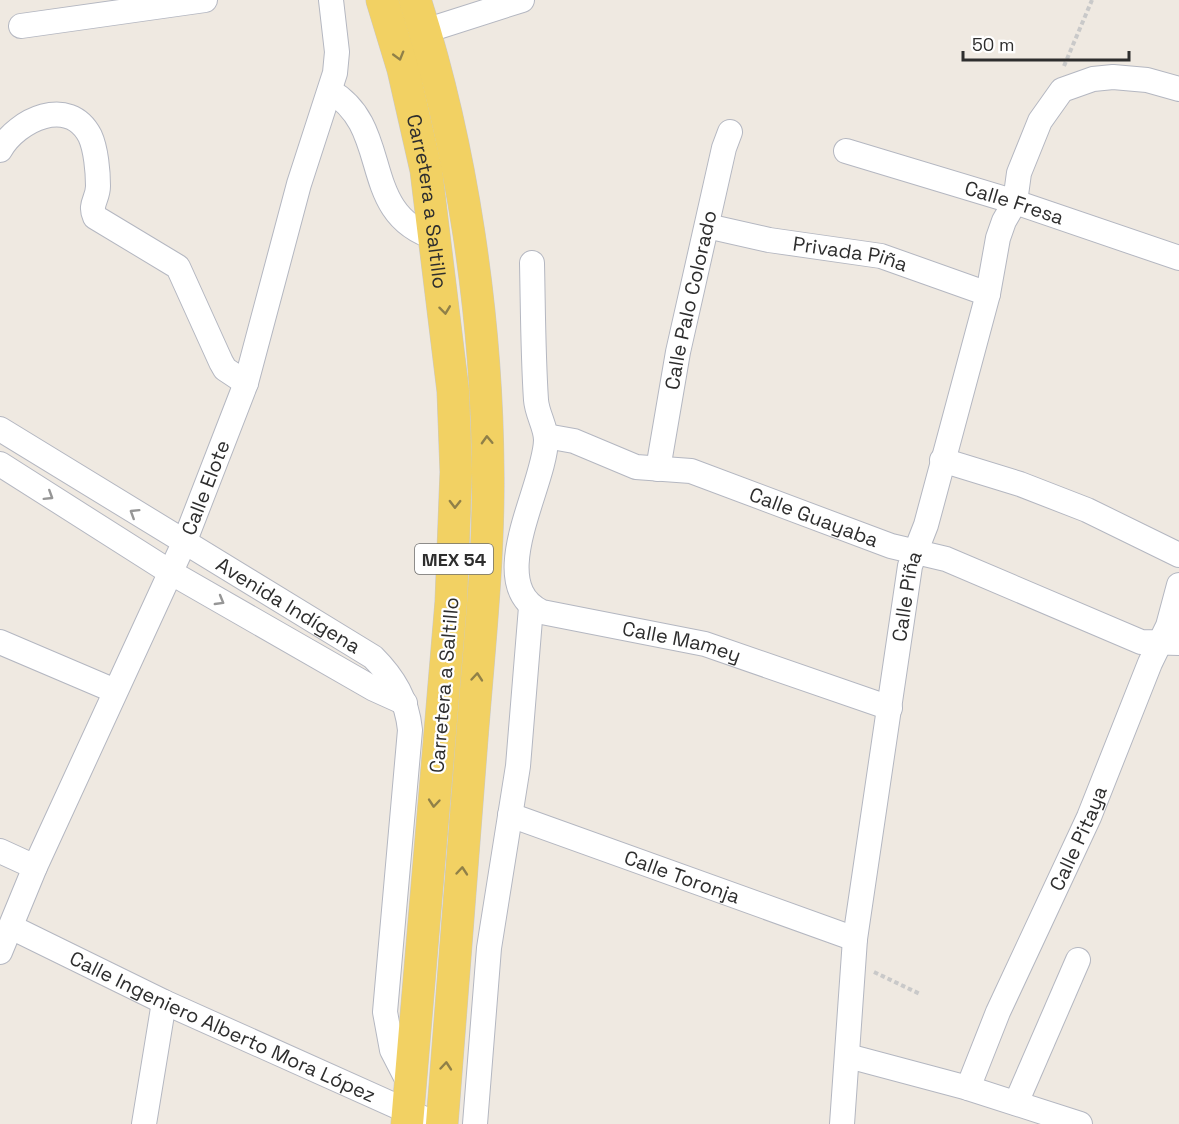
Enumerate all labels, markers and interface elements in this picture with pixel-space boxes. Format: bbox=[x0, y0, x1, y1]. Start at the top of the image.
scale bar bbox=[963, 24, 1130, 62]
text: 50 m bbox=[972, 33, 1014, 56]
one-way arrow bbox=[392, 50, 404, 61]
street label: Carretera a Saltillo bbox=[401, 111, 453, 290]
street label: Calle Fresa bbox=[961, 175, 1067, 231]
street label: Calle Palo Colorado bbox=[659, 208, 723, 392]
street label: Privada Piña bbox=[791, 231, 911, 277]
one-way arrow bbox=[438, 305, 450, 314]
street label: Calle Elote bbox=[175, 436, 236, 539]
one-way arrow bbox=[481, 436, 494, 445]
street label: Calle Guayaba bbox=[746, 481, 882, 553]
one-way arrow bbox=[42, 489, 53, 500]
one-way arrow bbox=[449, 500, 461, 509]
one-way arrow bbox=[130, 508, 140, 520]
road number: MEX 54 bbox=[415, 544, 493, 574]
street label: Calle Piña bbox=[886, 547, 928, 643]
street label: Avenida Indígena bbox=[211, 551, 365, 659]
one-way arrow bbox=[214, 594, 224, 606]
street label: Carretera a Saltillo bbox=[423, 596, 465, 774]
street label: Calle Mamey bbox=[620, 615, 745, 669]
one-way arrow bbox=[470, 672, 483, 681]
street label: Calle Pitaya bbox=[1043, 782, 1113, 895]
one-way arrow bbox=[428, 799, 441, 808]
street label: Calle Toronja bbox=[621, 844, 744, 910]
one-way arrow bbox=[455, 867, 468, 876]
street label: Calle Ingeniero Alberto Mora López bbox=[65, 945, 380, 1108]
one-way arrow bbox=[439, 1061, 452, 1070]

